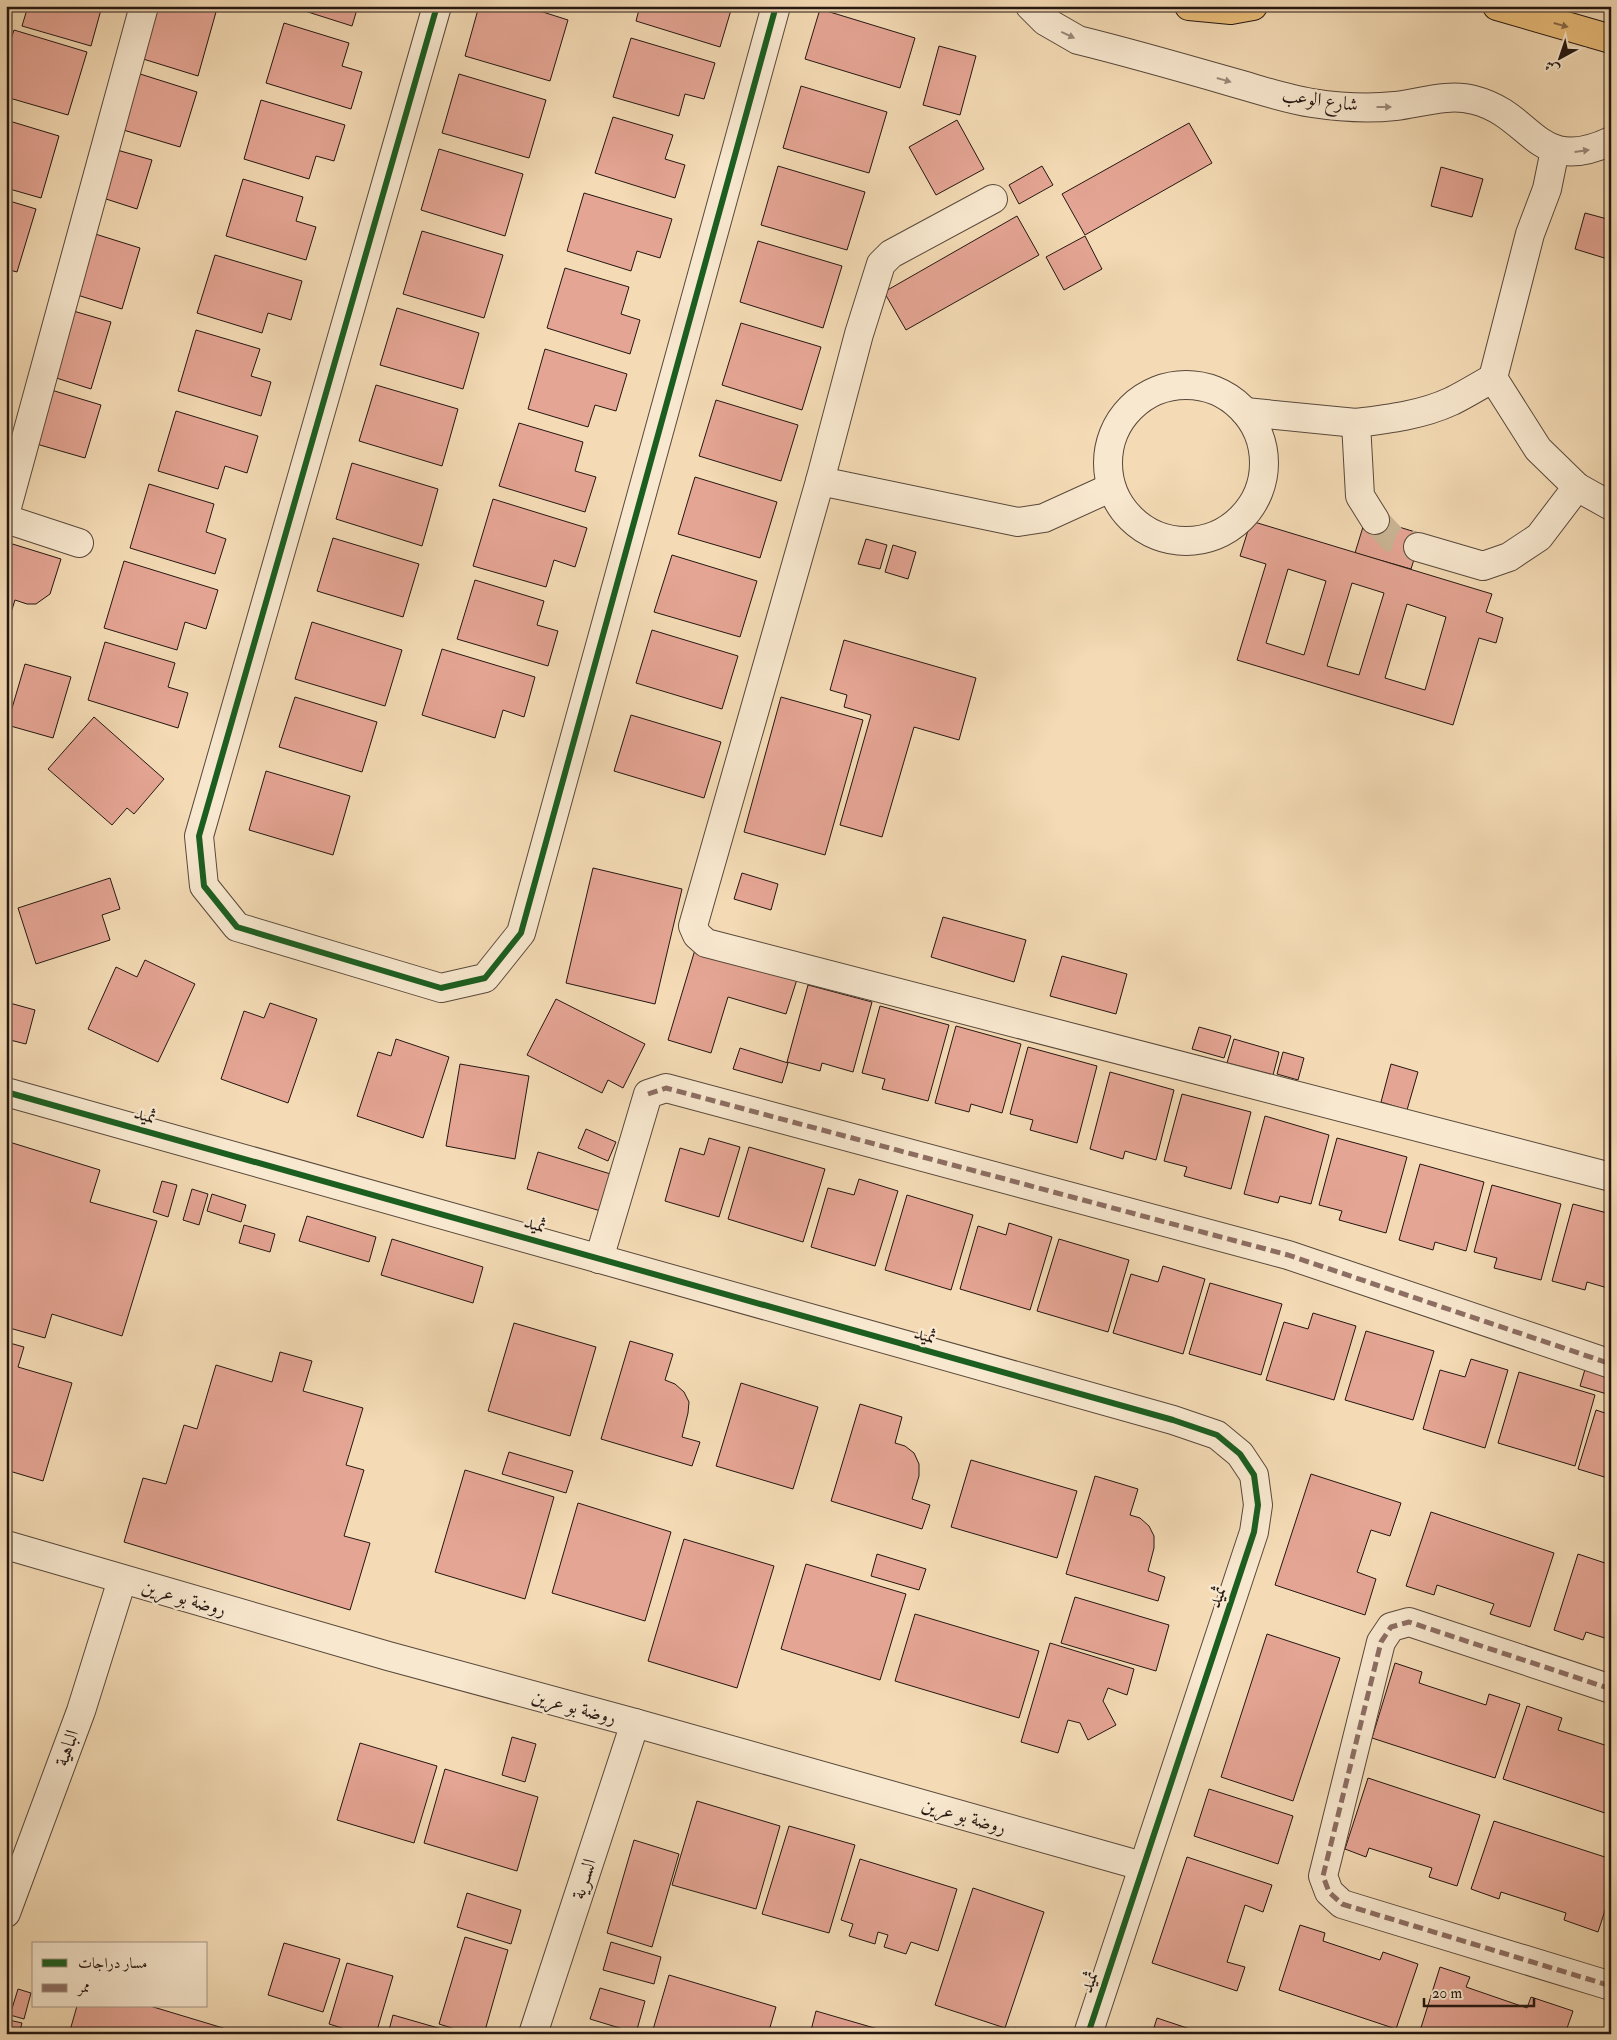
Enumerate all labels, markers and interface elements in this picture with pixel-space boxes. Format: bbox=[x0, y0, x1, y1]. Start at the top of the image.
one-way arrow bbox=[1554, 21, 1569, 29]
one-way arrow bbox=[1061, 31, 1075, 39]
north arrow bbox=[1534, 32, 1584, 82]
text: ش bbox=[1541, 57, 1563, 79]
one-way arrow bbox=[1217, 76, 1232, 84]
street label: شارع الوعب bbox=[1280, 83, 1360, 120]
one-way arrow bbox=[1376, 103, 1392, 111]
one-way arrow bbox=[1574, 146, 1590, 154]
street label: ثميد bbox=[131, 1100, 159, 1130]
street label: ثميد bbox=[521, 1209, 549, 1239]
street label: ثميد bbox=[911, 1320, 939, 1350]
street label: روضة بو عرين bbox=[139, 1574, 229, 1622]
street label: ثميد bbox=[1202, 1583, 1232, 1611]
street label: روضة بو عرين bbox=[529, 1684, 619, 1731]
street label: الباهية bbox=[49, 1727, 85, 1769]
street label: روضة بو عرين bbox=[919, 1792, 1009, 1840]
street label: السـرية bbox=[566, 1856, 602, 1902]
legend bbox=[32, 1942, 208, 2008]
text: مسار دراجات bbox=[78, 1954, 147, 1973]
street label: ثميد bbox=[1074, 1968, 1104, 1996]
scale bar bbox=[1424, 1975, 1534, 2007]
text: ممر bbox=[76, 1978, 90, 1997]
text: 20 m bbox=[1432, 1984, 1462, 2003]

